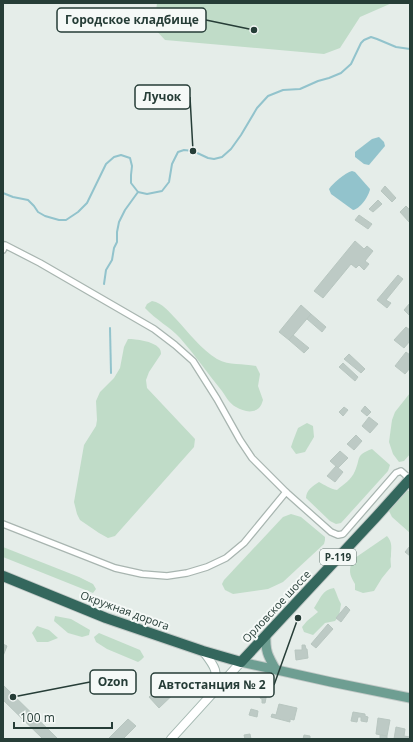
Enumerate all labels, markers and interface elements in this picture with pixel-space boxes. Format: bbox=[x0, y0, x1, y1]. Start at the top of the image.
callout: Городское кладбище bbox=[57, 8, 206, 32]
text: Городское кладбище bbox=[65, 11, 199, 28]
callout: Лучок bbox=[135, 85, 190, 109]
text: Лучок bbox=[143, 88, 182, 105]
road number: Р-119 bbox=[320, 549, 356, 565]
street label: Орловское шоссе bbox=[238, 566, 314, 646]
street label: Окружная дорога bbox=[78, 587, 172, 633]
callout: Ozon bbox=[90, 670, 136, 694]
text: Ozon bbox=[98, 673, 128, 690]
callout: Автостанция № 2 bbox=[151, 673, 274, 697]
text: Автостанция № 2 bbox=[158, 676, 266, 693]
scale bar bbox=[14, 704, 112, 730]
text: 100 m bbox=[20, 709, 55, 726]

